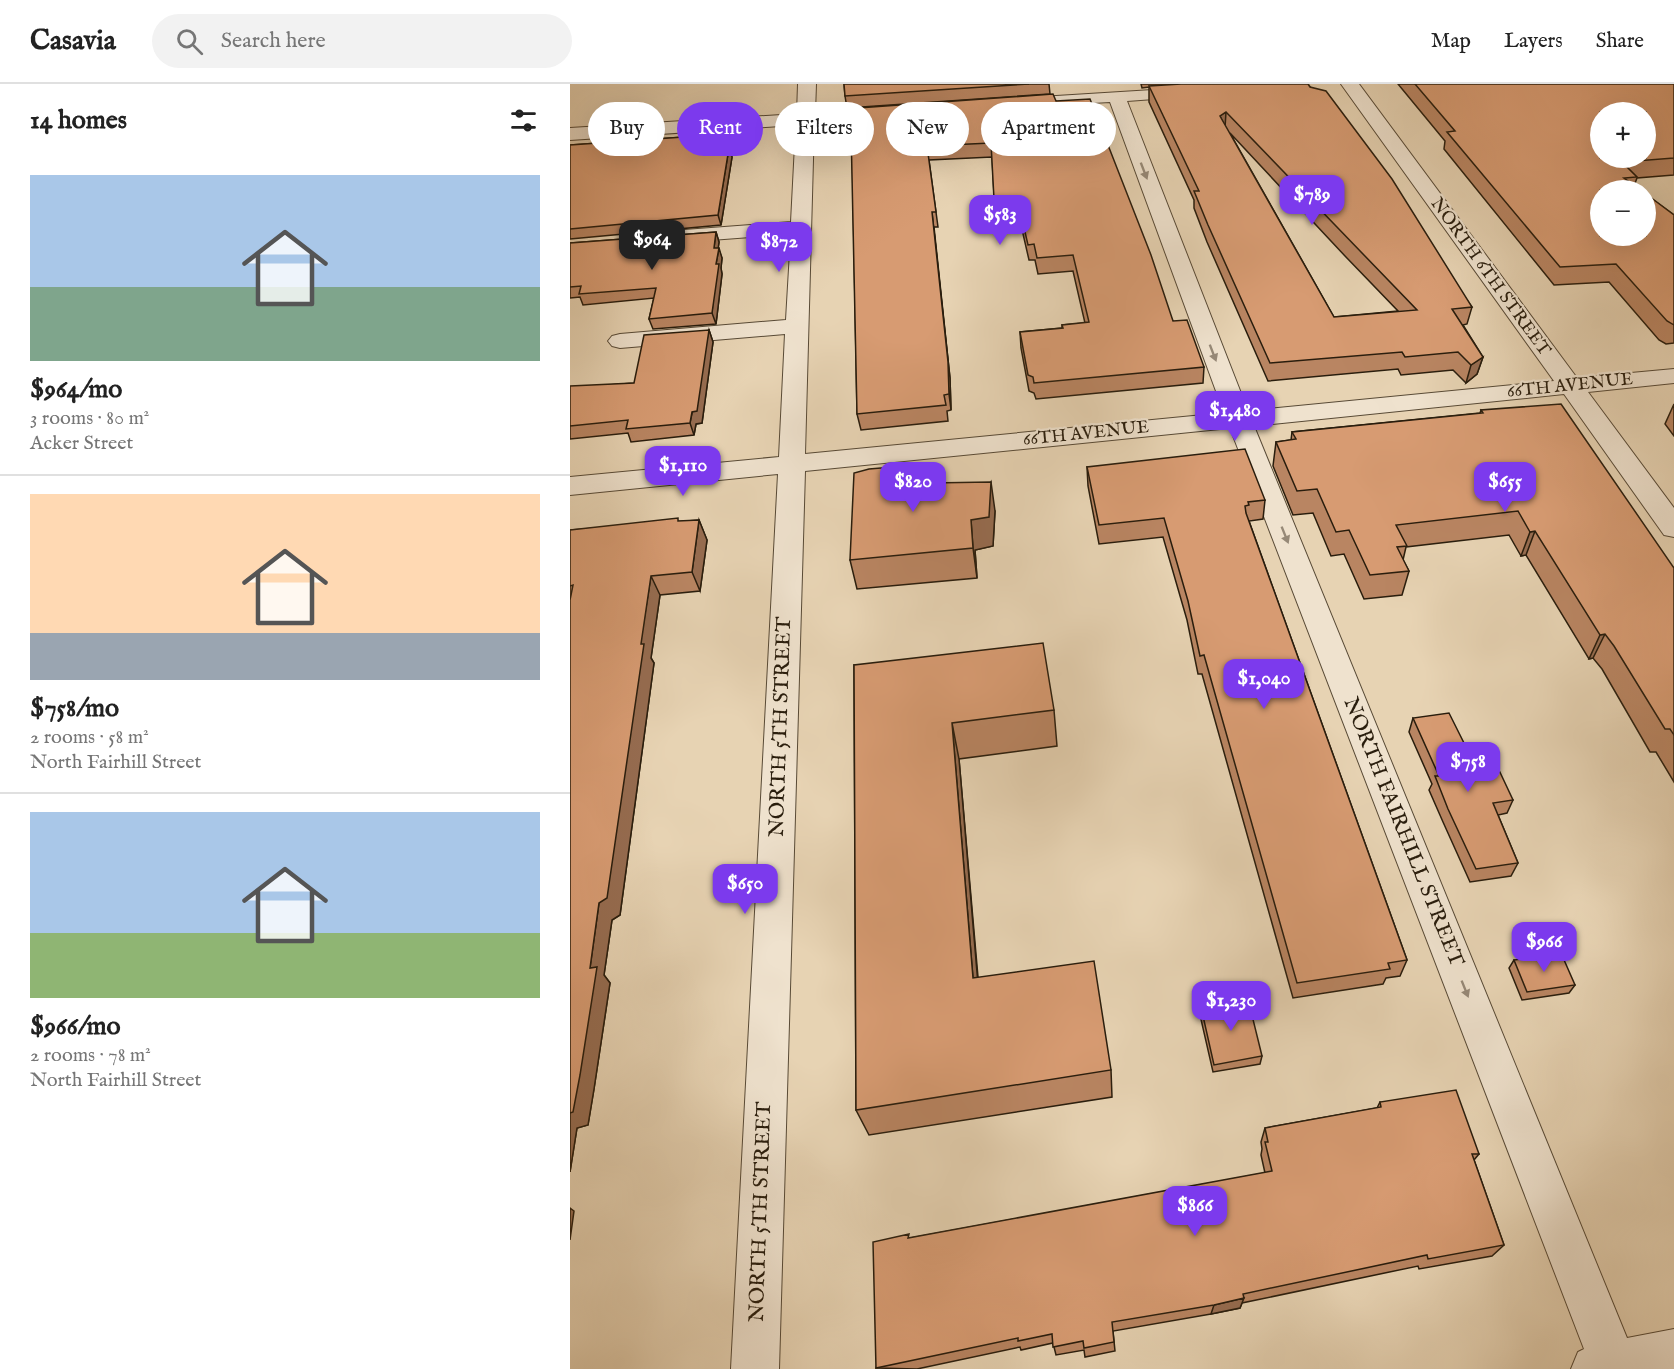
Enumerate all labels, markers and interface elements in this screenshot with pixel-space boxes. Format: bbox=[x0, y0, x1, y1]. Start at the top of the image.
search box bbox=[152, 14, 572, 68]
text: Casavia bbox=[30, 24, 116, 59]
icon: search bbox=[173, 25, 206, 58]
text: Search here bbox=[221, 27, 326, 55]
text: Map bbox=[1431, 28, 1471, 55]
text: Layers bbox=[1504, 28, 1563, 55]
text: Share bbox=[1596, 28, 1644, 55]
chip: Buy bbox=[588, 102, 665, 156]
chip: Rent bbox=[677, 102, 763, 156]
chip: Filters bbox=[775, 102, 874, 156]
chip: New bbox=[886, 102, 969, 156]
chip: Apartment bbox=[981, 102, 1116, 156]
map controls bbox=[1590, 102, 1656, 246]
button: + bbox=[1590, 102, 1656, 168]
text: 14 homes bbox=[30, 104, 127, 137]
icon: filters bbox=[507, 104, 540, 137]
one-way arrow bbox=[1140, 162, 1150, 180]
pin: $789 bbox=[1276, 175, 1348, 226]
button: − bbox=[1590, 180, 1656, 246]
text: $789 bbox=[1293, 182, 1331, 207]
street label: NORTH 6TH STREET bbox=[1425, 193, 1555, 361]
pin: $583 bbox=[964, 195, 1036, 246]
text: $583 bbox=[983, 202, 1017, 227]
icon: home bbox=[231, 214, 339, 322]
pin: $964 bbox=[616, 220, 688, 271]
pin: $872 bbox=[743, 222, 815, 273]
text: $964 bbox=[633, 227, 671, 252]
text: $872 bbox=[760, 229, 798, 254]
one-way arrow bbox=[1209, 344, 1218, 362]
street label: 66TH AVENUE bbox=[1506, 368, 1634, 404]
text: $964/mo bbox=[30, 373, 122, 406]
pin: $1,480 bbox=[1186, 391, 1284, 442]
text: $1,480 bbox=[1209, 398, 1261, 423]
text: 3 rooms · 80 m² bbox=[30, 406, 149, 431]
street label: 66TH AVENUE bbox=[1022, 416, 1150, 452]
text: Acker Street bbox=[30, 431, 133, 456]
pin: $1,110 bbox=[634, 446, 732, 497]
text: $1,110 bbox=[659, 453, 707, 478]
pin: $820 bbox=[877, 462, 949, 513]
pin: $655 bbox=[1469, 462, 1541, 513]
text: $820 bbox=[894, 469, 932, 494]
text: $655 bbox=[1488, 469, 1522, 494]
one-way arrow bbox=[1280, 526, 1290, 544]
icon: home bbox=[231, 533, 339, 641]
street label: NORTH 5TH STREET bbox=[764, 616, 798, 838]
pin: $1,040 bbox=[1215, 659, 1313, 710]
text: $1,040 bbox=[1237, 666, 1291, 691]
text: $758/mo bbox=[30, 692, 119, 725]
street label: NORTH FAIRHILL STREET bbox=[1336, 693, 1470, 971]
text: 2 rooms · 58 m² bbox=[30, 725, 149, 750]
pin: $758 bbox=[1432, 742, 1504, 793]
text: $758 bbox=[1450, 749, 1486, 774]
text: North Fairhill Street bbox=[30, 750, 201, 775]
icon: home bbox=[231, 851, 339, 959]
pin: $650 bbox=[709, 864, 781, 915]
text: $650 bbox=[727, 871, 763, 896]
pin: $966 bbox=[1508, 922, 1580, 973]
text: $966 bbox=[1526, 929, 1562, 954]
one-way arrow bbox=[1461, 980, 1470, 998]
pin: $1,230 bbox=[1182, 981, 1280, 1032]
text: $1,230 bbox=[1206, 988, 1256, 1013]
text: $966/mo bbox=[30, 1010, 121, 1043]
text: 2 rooms · 78 m² bbox=[30, 1043, 151, 1068]
text: North Fairhill Street bbox=[30, 1068, 201, 1093]
street label: NORTH 5TH STREET bbox=[744, 1101, 778, 1323]
pin: $866 bbox=[1159, 1186, 1231, 1237]
text: $866 bbox=[1177, 1193, 1213, 1218]

